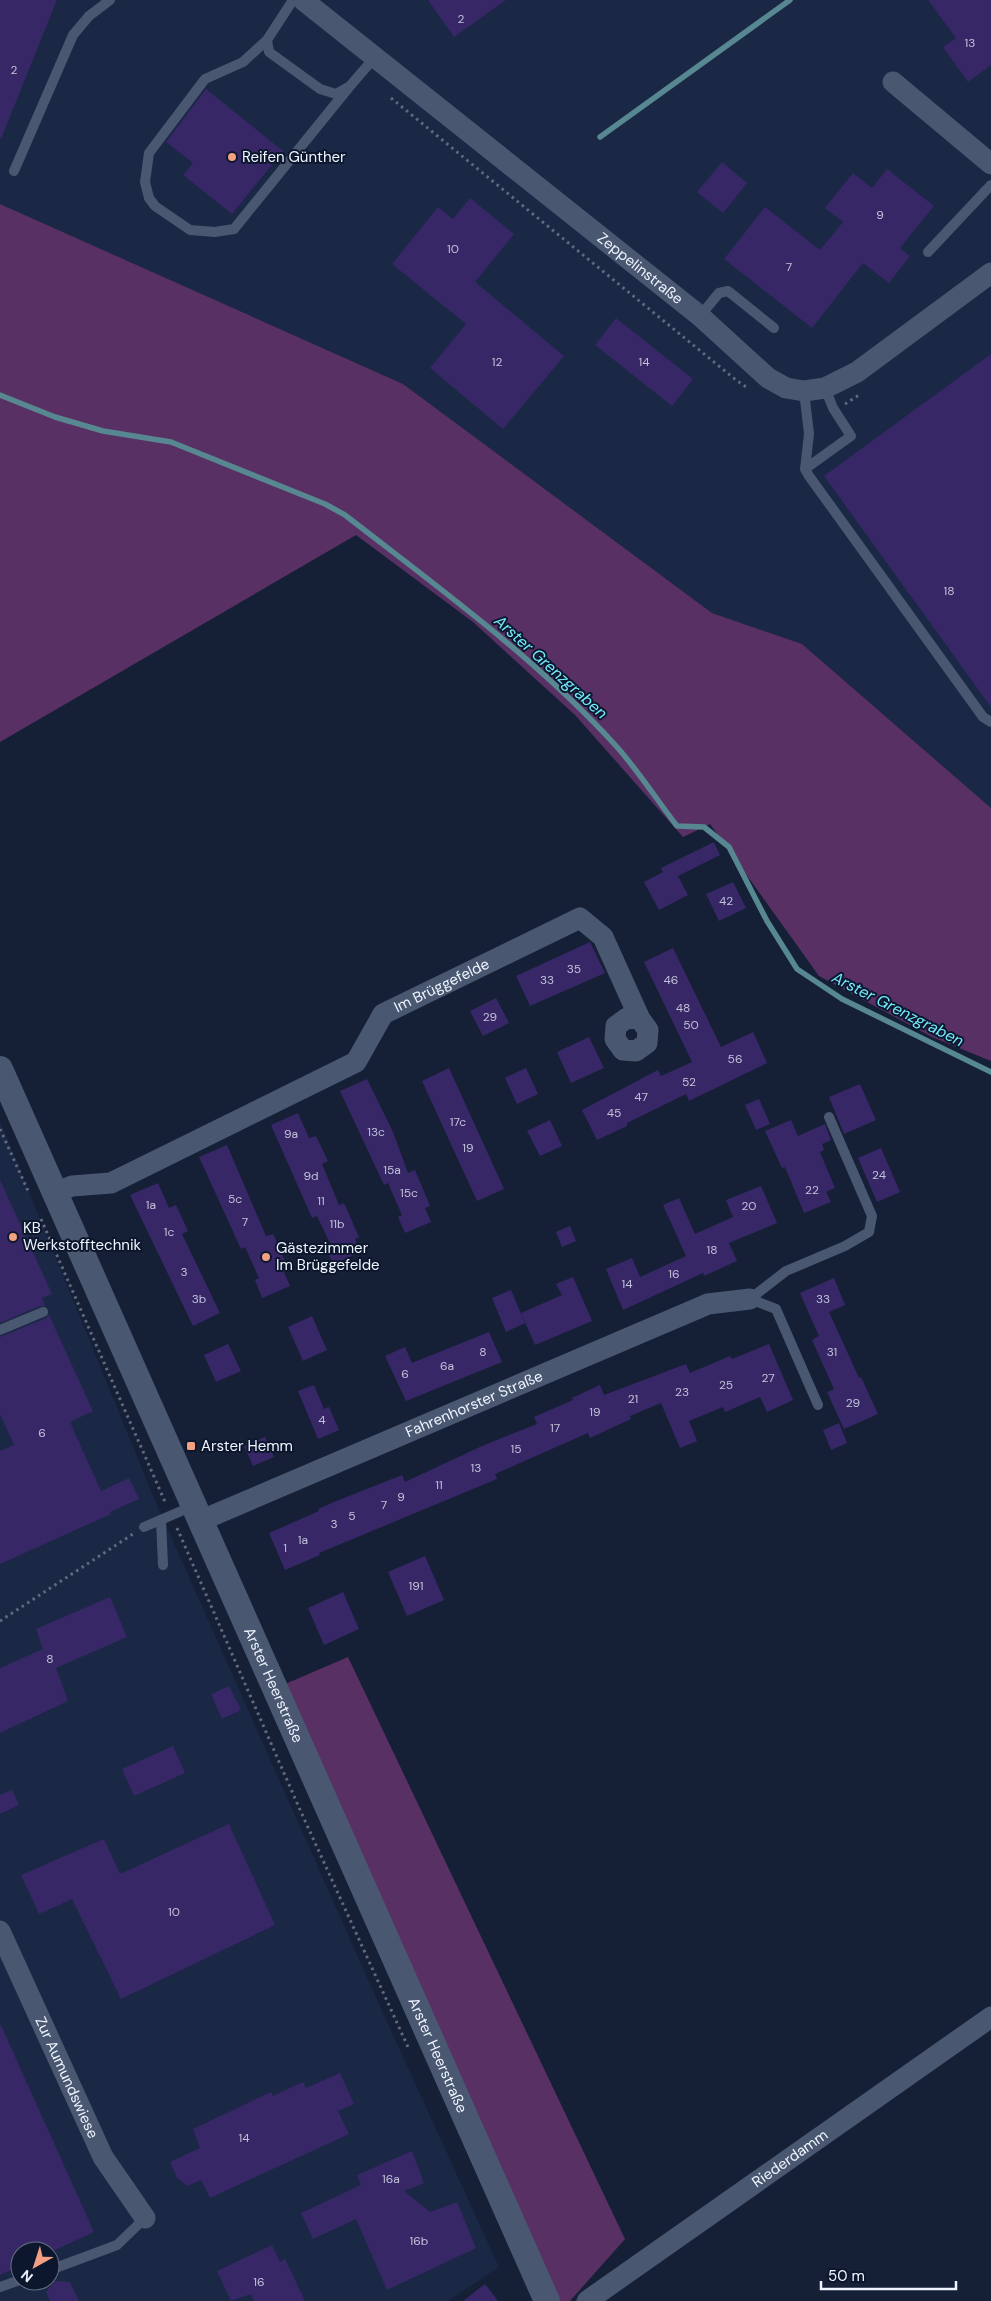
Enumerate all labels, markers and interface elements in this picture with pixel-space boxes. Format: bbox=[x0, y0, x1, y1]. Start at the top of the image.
house number: 2 bbox=[458, 11, 465, 27]
house number: 13 bbox=[965, 35, 975, 51]
house number: 2 bbox=[11, 62, 18, 78]
place label: Reifen Günther bbox=[242, 147, 346, 167]
marker: Reifen Günther bbox=[226, 151, 238, 163]
house number: 9 bbox=[876, 207, 884, 223]
street label: Zeppelinstraße bbox=[593, 228, 687, 309]
house number: 10 bbox=[447, 241, 459, 257]
house number: 7 bbox=[786, 259, 792, 275]
house number: 12 bbox=[492, 354, 502, 370]
house number: 14 bbox=[638, 354, 650, 370]
house number: 18 bbox=[943, 583, 955, 599]
water label: Arster Grenzgraben bbox=[489, 610, 612, 723]
house number: 42 bbox=[719, 893, 733, 909]
street label: Im Brüggefelde bbox=[391, 954, 493, 1017]
house number: 35 bbox=[567, 961, 581, 977]
water label: Arster Grenzgraben bbox=[828, 966, 968, 1051]
house number: 33 bbox=[540, 972, 554, 988]
house number: 46 bbox=[664, 972, 678, 988]
house number: 48 bbox=[676, 1000, 690, 1016]
house number: 29 bbox=[483, 1009, 497, 1025]
house number: 50 bbox=[683, 1017, 699, 1033]
house number: 56 bbox=[728, 1051, 742, 1067]
house number: 52 bbox=[682, 1074, 696, 1090]
house number: 47 bbox=[634, 1089, 648, 1105]
house number: 45 bbox=[607, 1105, 621, 1121]
house number: 17c bbox=[450, 1114, 466, 1130]
house number: 13c bbox=[367, 1124, 385, 1140]
house number: 9a bbox=[284, 1126, 298, 1142]
house number: 19 bbox=[462, 1140, 474, 1156]
house number: 15a bbox=[383, 1162, 401, 1178]
house number: 24 bbox=[872, 1167, 886, 1183]
house number: 9d bbox=[303, 1168, 319, 1184]
house number: 22 bbox=[805, 1182, 819, 1198]
house number: 15c bbox=[400, 1185, 418, 1201]
house number: 5c bbox=[228, 1191, 242, 1207]
house number: 11 bbox=[317, 1193, 325, 1209]
house number: 1a bbox=[146, 1197, 156, 1213]
house number: 20 bbox=[741, 1198, 757, 1214]
house number: 7 bbox=[242, 1214, 248, 1230]
house number: 11b bbox=[329, 1216, 345, 1232]
place label: KB Werkstofftechnik bbox=[23, 1218, 142, 1255]
house number: 1c bbox=[164, 1224, 174, 1240]
marker: KB Werkstofftechnik bbox=[7, 1231, 19, 1243]
place label: Gästezimmer Im Brüggefelde bbox=[276, 1238, 380, 1275]
house number: 18 bbox=[706, 1242, 718, 1258]
marker: Gästezimmer Im Brüggefelde bbox=[260, 1251, 272, 1263]
house number: 3 bbox=[180, 1264, 188, 1280]
house number: 16 bbox=[668, 1266, 680, 1282]
house number: 14 bbox=[621, 1276, 633, 1292]
house number: 3b bbox=[192, 1291, 206, 1307]
house number: 33 bbox=[816, 1291, 830, 1307]
house number: 8 bbox=[479, 1344, 487, 1360]
house number: 31 bbox=[827, 1344, 837, 1360]
house number: 6a bbox=[440, 1358, 454, 1374]
house number: 6 bbox=[401, 1366, 409, 1382]
street label: Fahrenhorster Straße bbox=[402, 1366, 546, 1442]
house number: 27 bbox=[761, 1370, 775, 1386]
house number: 25 bbox=[719, 1377, 733, 1393]
house number: 23 bbox=[675, 1384, 689, 1400]
house number: 21 bbox=[628, 1391, 638, 1407]
house number: 29 bbox=[846, 1395, 860, 1411]
house number: 19 bbox=[589, 1404, 601, 1420]
house number: 4 bbox=[318, 1412, 326, 1428]
house number: 17 bbox=[550, 1420, 560, 1436]
house number: 6 bbox=[38, 1425, 46, 1441]
place label: Arster Hemm bbox=[201, 1436, 293, 1456]
marker: Arster Hemm bbox=[185, 1440, 197, 1452]
house number: 15 bbox=[510, 1441, 522, 1457]
house number: 13 bbox=[471, 1460, 481, 1476]
house number: 11 bbox=[435, 1477, 443, 1493]
house number: 9 bbox=[397, 1489, 405, 1505]
house number: 7 bbox=[381, 1497, 387, 1513]
house number: 5 bbox=[348, 1508, 356, 1524]
house number: 3 bbox=[330, 1516, 338, 1532]
house number: 1a bbox=[298, 1532, 308, 1548]
house number: 1 bbox=[283, 1540, 287, 1556]
house number: 191 bbox=[409, 1578, 423, 1594]
street label: Arster Heerstraße bbox=[239, 1624, 308, 1746]
house number: 8 bbox=[46, 1651, 54, 1667]
house number: 10 bbox=[168, 1904, 180, 1920]
street label: Arster Heerstraße bbox=[403, 1994, 472, 2116]
street label: Zur Aumundswiese bbox=[30, 2013, 103, 2142]
street label: Riederdamm bbox=[748, 2125, 832, 2192]
house number: 14 bbox=[238, 2130, 250, 2146]
house number: 16a bbox=[382, 2171, 400, 2187]
house number: 16b bbox=[410, 2233, 428, 2249]
north arrow bbox=[10, 2241, 60, 2291]
scale bar bbox=[821, 2258, 956, 2290]
text: N bbox=[17, 2266, 36, 2286]
text: 50 m bbox=[828, 2266, 865, 2286]
house number: 16 bbox=[253, 2274, 265, 2290]

